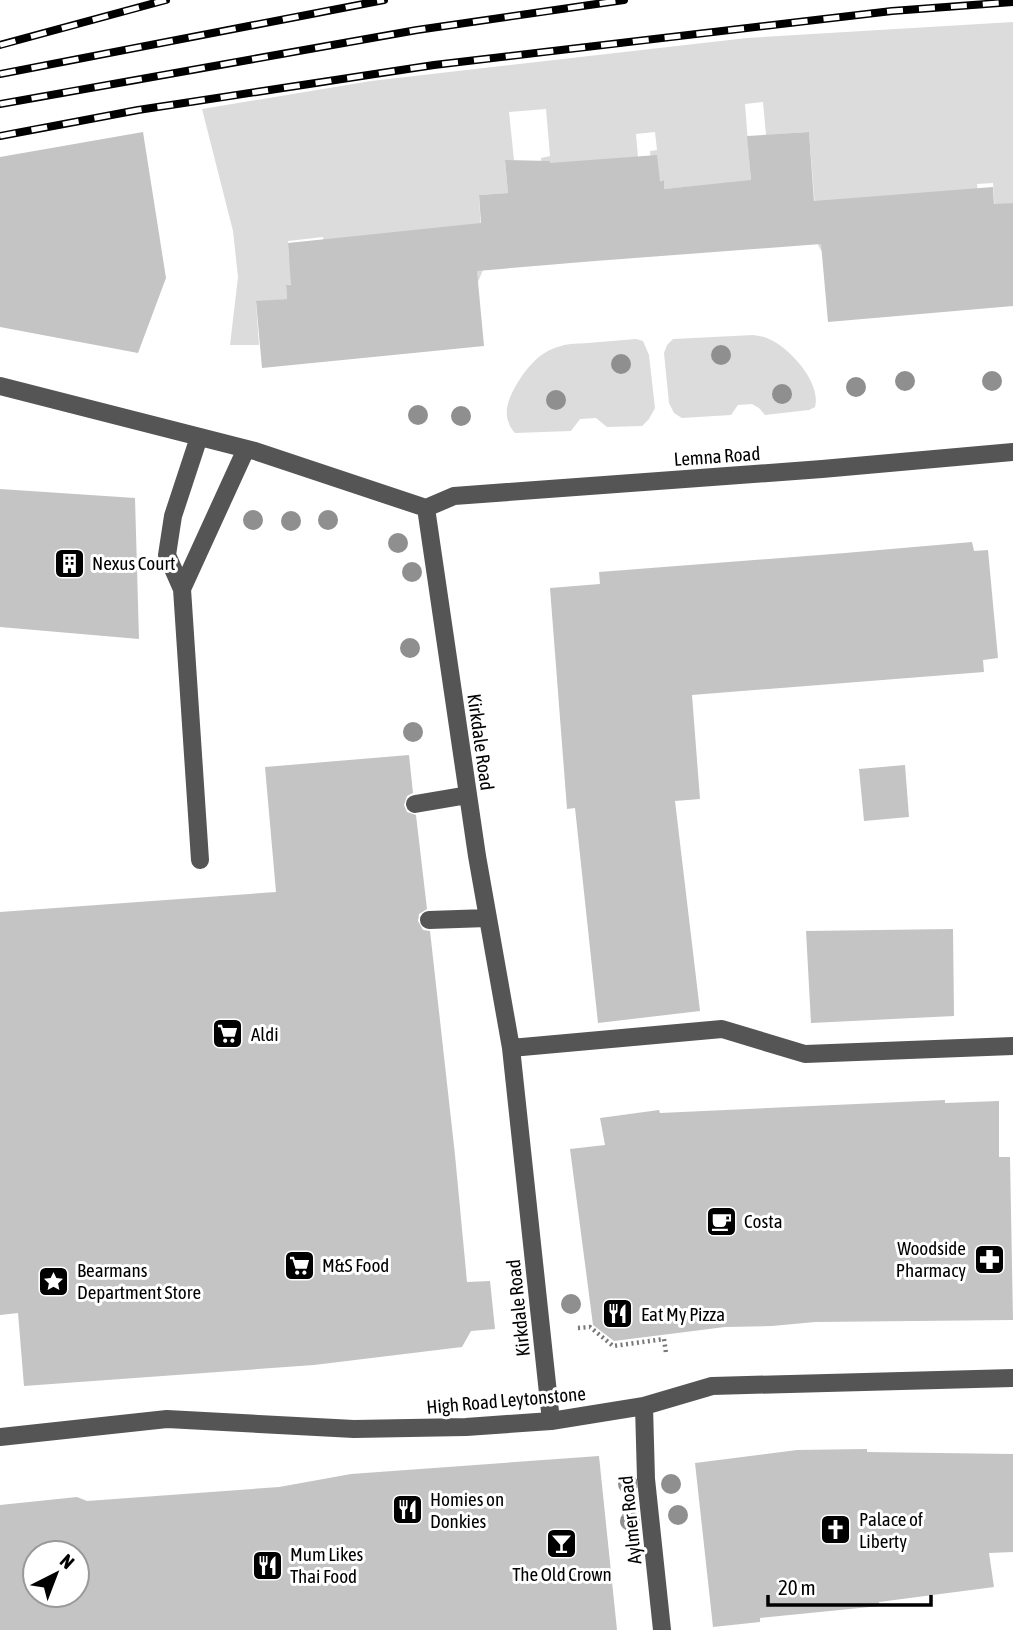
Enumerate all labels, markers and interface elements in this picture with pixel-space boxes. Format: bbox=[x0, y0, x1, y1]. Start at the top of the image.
street label: Lemna Road bbox=[673, 442, 761, 470]
building icon: Nexus Court bbox=[52, 546, 86, 580]
place label: Nexus Court bbox=[92, 552, 175, 574]
street label: Kirkdale Road bbox=[463, 692, 499, 792]
supermarket icon: Aldi bbox=[211, 1017, 245, 1051]
place label: Aldi bbox=[251, 1023, 279, 1045]
cafe icon: Costa bbox=[704, 1204, 738, 1238]
place label: Costa bbox=[744, 1210, 783, 1232]
place label: Woodside Pharmacy bbox=[896, 1237, 966, 1281]
pharmacy icon: Woodside Pharmacy bbox=[972, 1242, 1006, 1276]
supermarket icon: M&S Food bbox=[282, 1248, 316, 1282]
place label: M&S Food bbox=[322, 1254, 389, 1276]
street label: Kirkdale Road bbox=[502, 1258, 534, 1358]
place label: Bearmans Department Store bbox=[77, 1259, 201, 1303]
place icon: Bearmans Department Store bbox=[37, 1264, 71, 1298]
restaurant icon: Eat My Pizza bbox=[601, 1297, 635, 1331]
place label: Eat My Pizza bbox=[641, 1303, 725, 1325]
street label: High Road Leytonstone bbox=[425, 1382, 587, 1418]
street label: Aylmer Road bbox=[614, 1475, 646, 1565]
place label: Homies on Donkies bbox=[430, 1488, 504, 1532]
restaurant icon: Homies on Donkies bbox=[390, 1493, 424, 1527]
place label: Palace of Liberty bbox=[859, 1508, 923, 1552]
church icon: Palace of Liberty bbox=[819, 1513, 853, 1547]
bar icon: The Old Crown bbox=[545, 1526, 579, 1560]
north arrow bbox=[21, 1539, 91, 1609]
place label: Mum Likes Thai Food bbox=[290, 1543, 364, 1587]
restaurant icon: Mum Likes Thai Food bbox=[250, 1548, 284, 1582]
text: N bbox=[56, 1549, 79, 1573]
place label: The Old Crown bbox=[512, 1563, 612, 1585]
scale bar bbox=[768, 1564, 931, 1608]
text: 20 m bbox=[778, 1575, 816, 1599]

